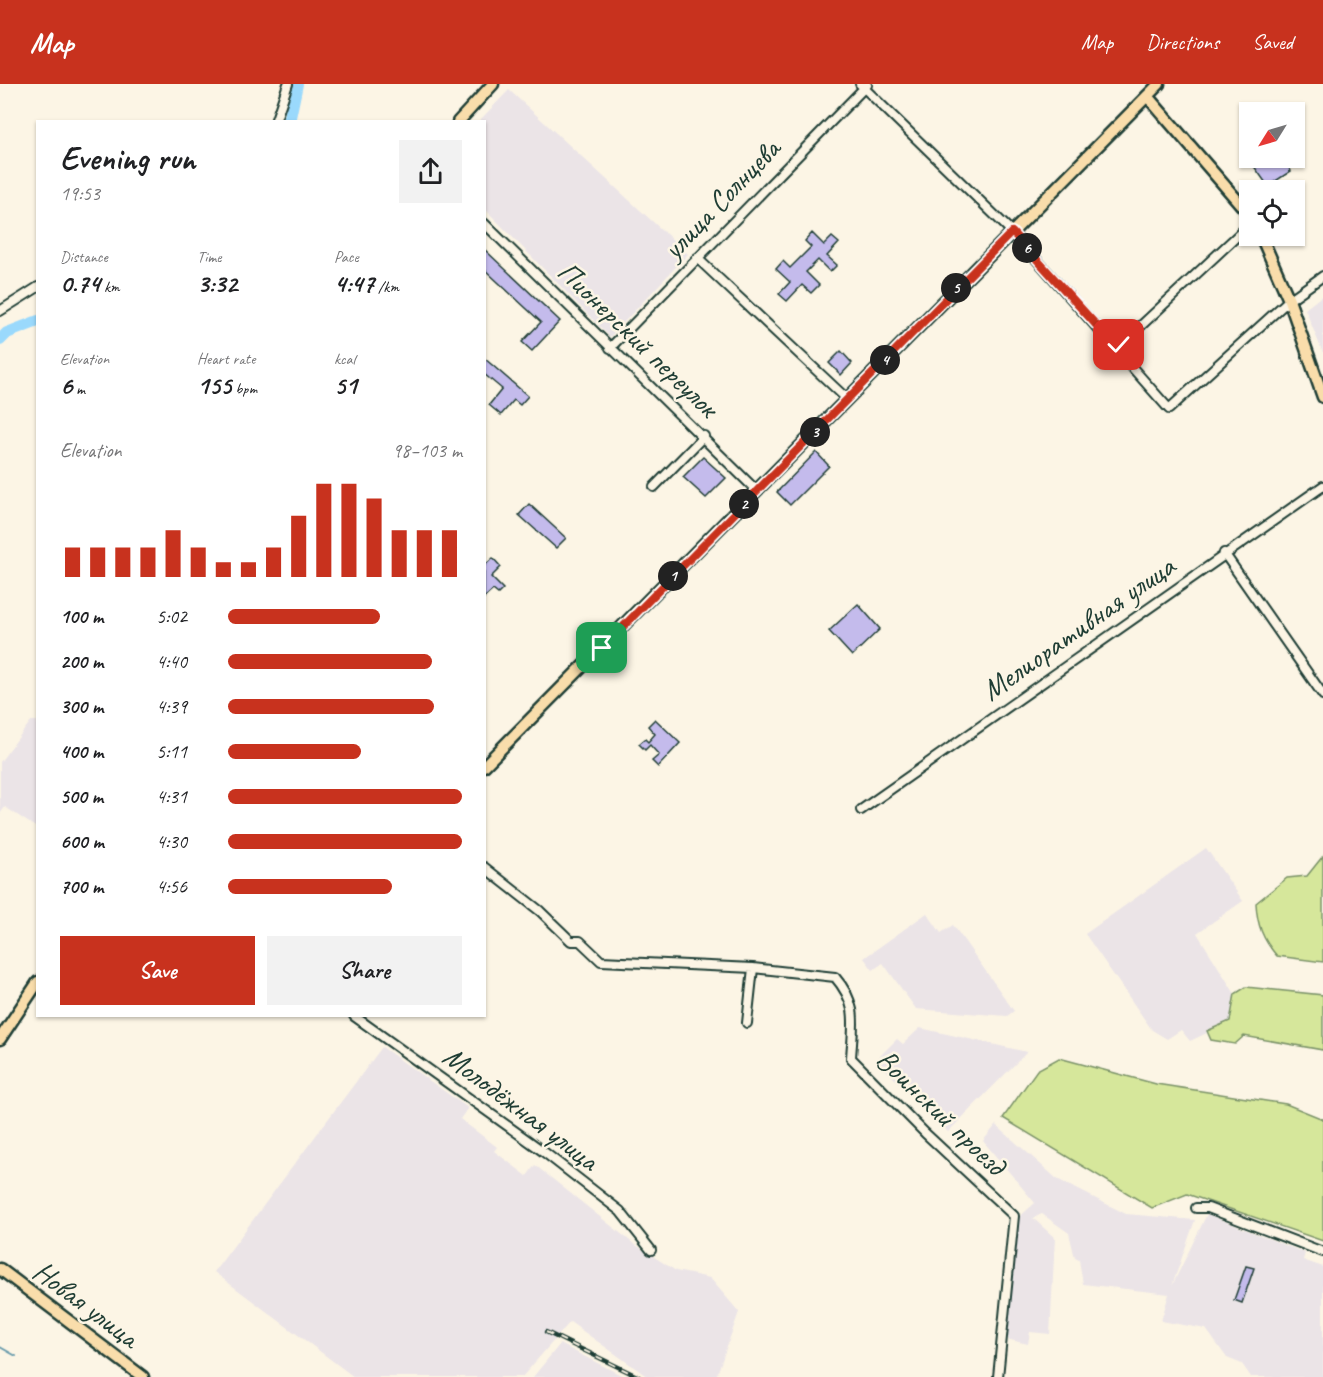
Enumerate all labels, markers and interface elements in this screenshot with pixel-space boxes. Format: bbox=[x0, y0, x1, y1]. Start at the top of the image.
text: Map bbox=[30, 25, 73, 60]
text: Map bbox=[1081, 29, 1113, 55]
text: Directions bbox=[1146, 29, 1219, 55]
text: Saved bbox=[1252, 29, 1293, 55]
north arrow bbox=[1239, 102, 1305, 168]
map controls bbox=[1239, 102, 1305, 246]
street label: улица Солнцева bbox=[653, 129, 790, 269]
text: Evening run bbox=[60, 137, 195, 179]
button: share bbox=[399, 140, 462, 203]
button: locate bbox=[1239, 180, 1305, 246]
text: 19:53 bbox=[60, 181, 100, 206]
pin: 6 bbox=[1012, 233, 1042, 263]
text: 6 bbox=[1023, 238, 1031, 258]
text: Distance bbox=[60, 247, 108, 267]
text: Time bbox=[197, 247, 221, 267]
text: Pace bbox=[334, 247, 359, 267]
street label: Пионерский переулок bbox=[549, 253, 729, 427]
text: 0.74 bbox=[60, 267, 100, 300]
text: 3:32 bbox=[197, 267, 237, 300]
text: 4:47 bbox=[334, 267, 374, 300]
pin: 5 bbox=[941, 273, 971, 303]
text: km bbox=[100, 277, 120, 297]
text: /km bbox=[374, 277, 399, 297]
text: 5 bbox=[953, 278, 959, 298]
pin bbox=[1093, 319, 1144, 370]
icon: check bbox=[1102, 328, 1135, 361]
pin: 4 bbox=[870, 345, 900, 375]
text: Elevation bbox=[60, 349, 109, 369]
text: Heart rate bbox=[197, 349, 255, 369]
text: kcal bbox=[334, 349, 355, 369]
text: 4 bbox=[881, 350, 889, 370]
text: 6 bbox=[60, 369, 72, 402]
text: 155 bbox=[197, 369, 231, 402]
text: 51 bbox=[334, 369, 357, 402]
text: m bbox=[72, 379, 85, 399]
text: bpm bbox=[231, 379, 257, 399]
pin: 3 bbox=[800, 417, 830, 447]
text: 3 bbox=[811, 422, 819, 442]
text: Elevation bbox=[60, 438, 122, 463]
text: 98–103 m bbox=[392, 438, 462, 463]
pin: 2 bbox=[729, 489, 759, 519]
text: 2 bbox=[740, 494, 748, 514]
street label: Мелиоративная улица bbox=[974, 546, 1184, 709]
pin: 1 bbox=[658, 561, 688, 591]
text: 1 bbox=[669, 566, 677, 586]
text: 100 m bbox=[60, 604, 103, 629]
text: 5:02 bbox=[156, 604, 187, 629]
pin bbox=[576, 622, 627, 673]
icon: arrive bbox=[585, 631, 618, 664]
text: 200 m bbox=[60, 649, 103, 674]
text: 4:40 bbox=[156, 649, 187, 674]
text: 300 m bbox=[60, 694, 103, 719]
text: 4:39 bbox=[156, 694, 187, 719]
text: 400 m bbox=[60, 739, 103, 764]
text: 5:11 bbox=[156, 739, 187, 764]
text: 500 m bbox=[60, 784, 103, 809]
text: 4:31 bbox=[156, 784, 187, 809]
text: 600 m bbox=[60, 829, 104, 854]
text: 4:30 bbox=[156, 829, 187, 854]
text: 700 m bbox=[60, 874, 103, 899]
text: 4:56 bbox=[156, 874, 187, 899]
button: Save bbox=[60, 936, 255, 1005]
button: Share bbox=[267, 936, 462, 1005]
street label: Молодёжная улица bbox=[436, 1037, 608, 1180]
street label: Воинский проезд bbox=[868, 1041, 1016, 1185]
street label: Новая улица bbox=[26, 1252, 149, 1358]

